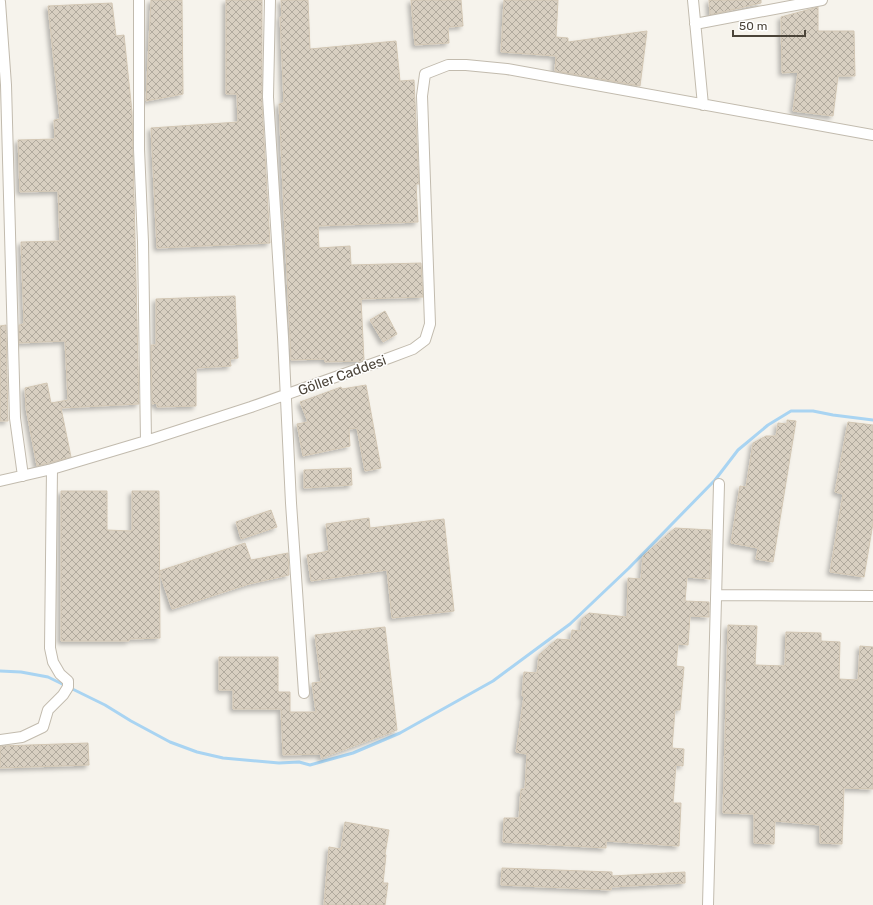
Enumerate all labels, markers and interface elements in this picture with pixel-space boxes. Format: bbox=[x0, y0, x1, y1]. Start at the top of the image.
scale bar bbox=[733, 12, 805, 38]
text: 50 m bbox=[739, 19, 767, 33]
street label: Göller Caddesi bbox=[296, 352, 389, 399]

